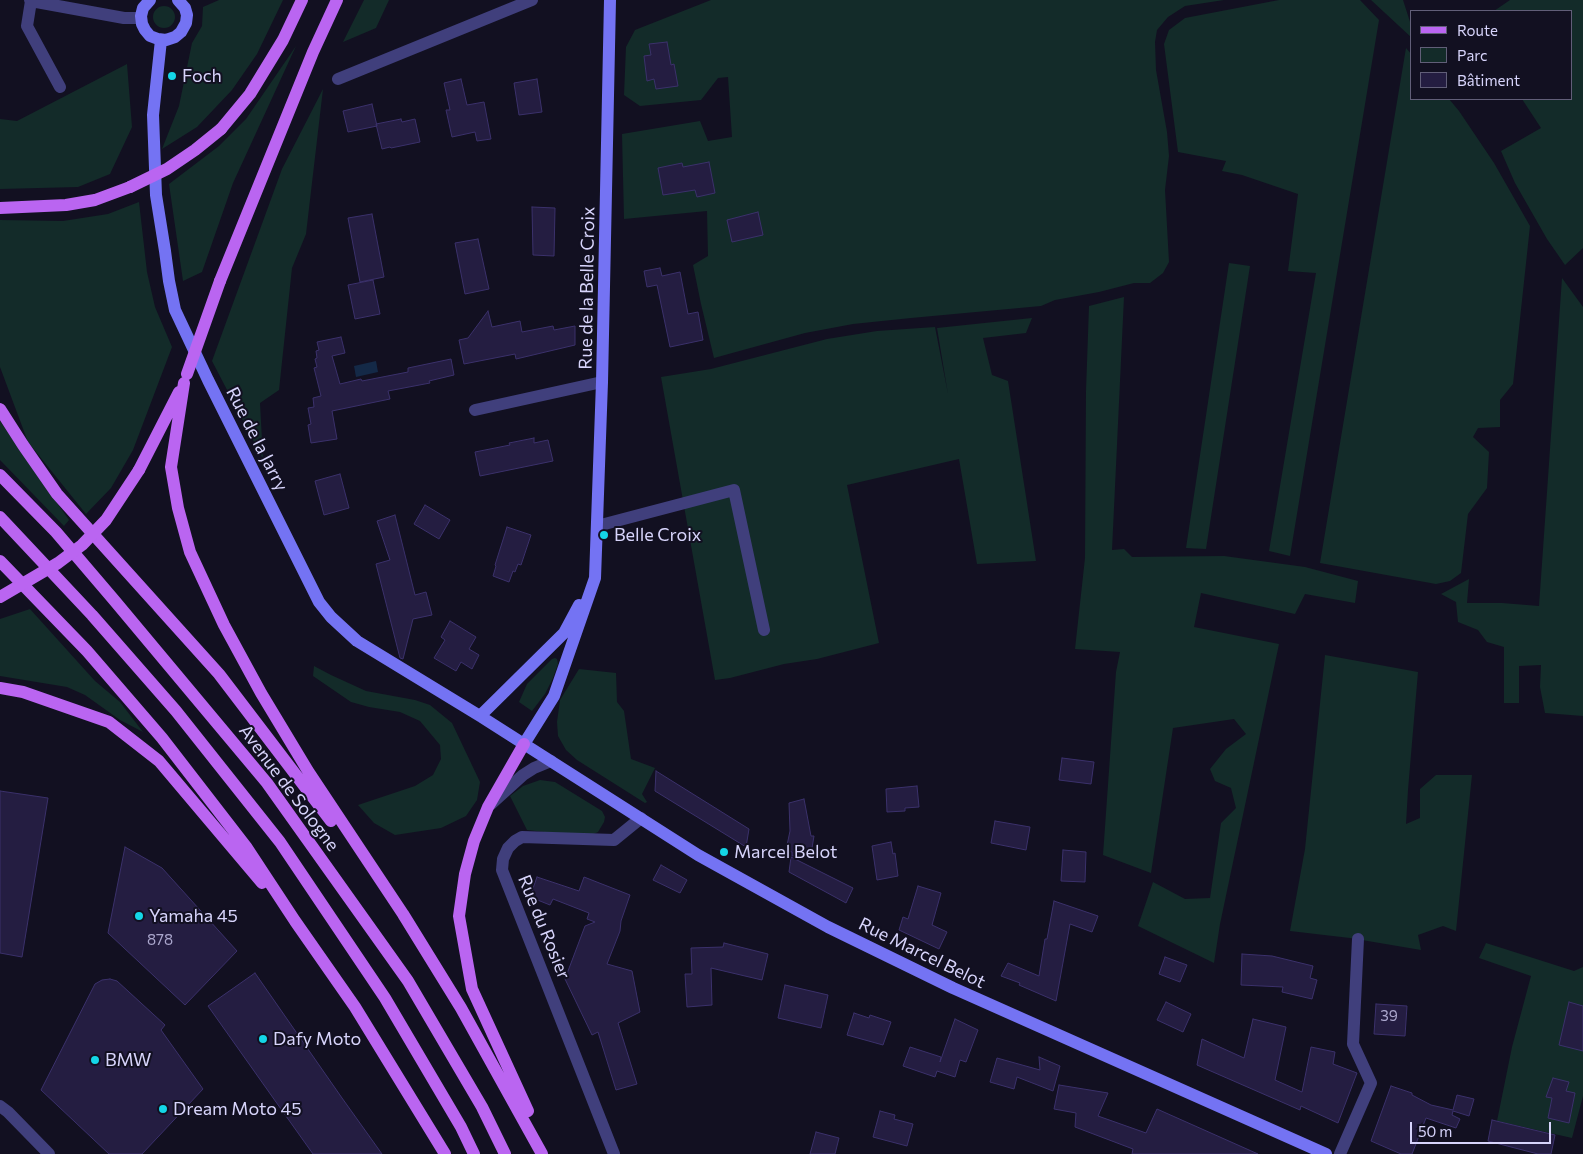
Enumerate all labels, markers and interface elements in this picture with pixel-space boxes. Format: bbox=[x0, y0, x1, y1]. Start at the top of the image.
legend bbox=[1410, 10, 1573, 100]
text: Route bbox=[1457, 21, 1498, 39]
text: Parc bbox=[1457, 46, 1487, 64]
place label: Foch bbox=[182, 65, 222, 87]
marker: Foch bbox=[166, 70, 178, 82]
text: Bâtiment bbox=[1457, 71, 1520, 89]
street label: Rue de la Belle Croix bbox=[575, 206, 599, 370]
street label: Rue de la Jarry bbox=[221, 383, 293, 495]
place label: Belle Croix bbox=[614, 524, 701, 546]
marker: Belle Croix bbox=[598, 529, 610, 541]
street label: Avenue de Sologne bbox=[234, 720, 344, 856]
place label: Marcel Belot bbox=[734, 841, 837, 863]
marker: Marcel Belot bbox=[718, 846, 730, 858]
street label: Rue du Rosier bbox=[513, 872, 575, 982]
place label: Yamaha 45 bbox=[149, 905, 238, 927]
marker: Yamaha 45 bbox=[133, 910, 145, 922]
street label: Rue Marcel Belot bbox=[855, 913, 989, 993]
house number: 878 bbox=[147, 931, 173, 949]
house number: 39 bbox=[1380, 1007, 1398, 1025]
place label: Dafy Moto bbox=[273, 1028, 361, 1050]
marker: Dafy Moto bbox=[257, 1033, 269, 1045]
place label: BMW bbox=[105, 1049, 151, 1071]
marker: BMW bbox=[89, 1054, 101, 1066]
place label: Dream Moto 45 bbox=[173, 1098, 302, 1120]
marker: Dream Moto 45 bbox=[157, 1103, 169, 1115]
scale bar bbox=[1413, 1112, 1554, 1144]
text: 50 m bbox=[1418, 1122, 1452, 1140]

